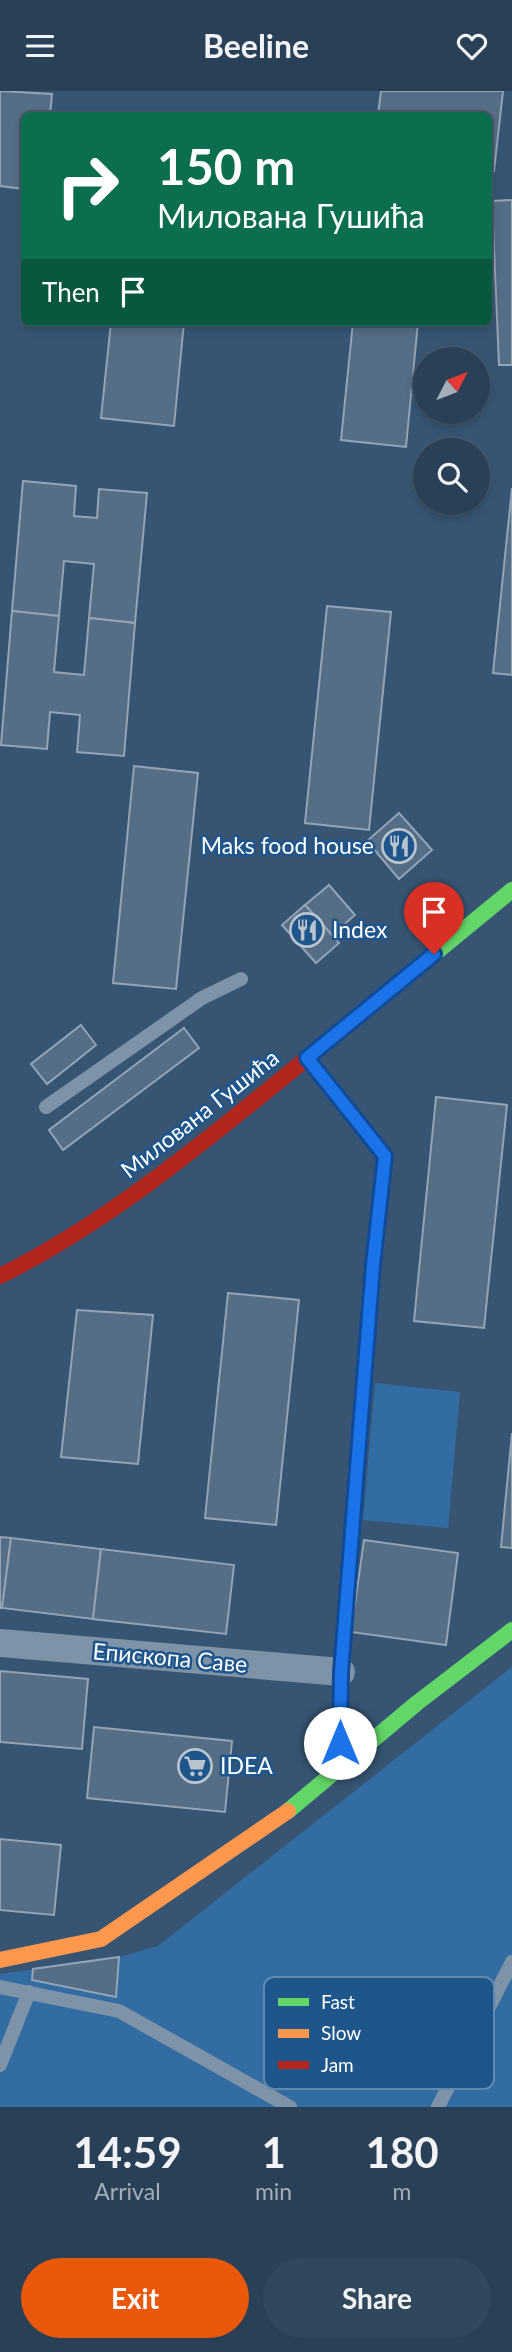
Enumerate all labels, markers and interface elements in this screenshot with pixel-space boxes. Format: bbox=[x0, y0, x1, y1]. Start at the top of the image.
text: Beeline bbox=[203, 26, 309, 65]
icon: menu bbox=[21, 27, 59, 65]
icon: heart bbox=[453, 27, 491, 65]
text: 150 m bbox=[157, 137, 295, 195]
icon: right bbox=[42, 140, 133, 231]
text: Милована Гушића bbox=[157, 196, 425, 235]
icon: arrive bbox=[114, 273, 152, 311]
text: Then bbox=[42, 276, 100, 308]
north arrow bbox=[413, 347, 490, 423]
map controls bbox=[413, 347, 490, 515]
button: search bbox=[413, 438, 490, 515]
restaurant icon: Maks food house bbox=[380, 827, 418, 865]
place label: Maks food house bbox=[201, 831, 374, 859]
pin bbox=[404, 882, 464, 954]
icon: arrive bbox=[415, 893, 453, 931]
restaurant icon: Index bbox=[288, 911, 326, 949]
place label: Index bbox=[332, 915, 388, 943]
street label: Милована Гушића bbox=[115, 1043, 284, 1183]
street label: Епископа Саве bbox=[92, 1636, 249, 1678]
position arrow bbox=[303, 1706, 377, 1780]
supermarket icon: IDEA bbox=[176, 1747, 214, 1785]
place label: IDEA bbox=[220, 1751, 273, 1779]
legend bbox=[264, 1977, 494, 2089]
text: Fast bbox=[321, 1990, 355, 2013]
text: Slow bbox=[321, 2021, 361, 2044]
text: Jam bbox=[321, 2053, 354, 2076]
text: 14:59 bbox=[73, 2127, 182, 2177]
text: 1 bbox=[261, 2127, 286, 2177]
text: 180 bbox=[366, 2127, 439, 2177]
text: Arrival bbox=[94, 2177, 161, 2205]
text: min bbox=[255, 2177, 292, 2205]
text: m bbox=[393, 2177, 412, 2205]
button: Exit bbox=[21, 2258, 249, 2338]
button: Share bbox=[263, 2258, 491, 2338]

